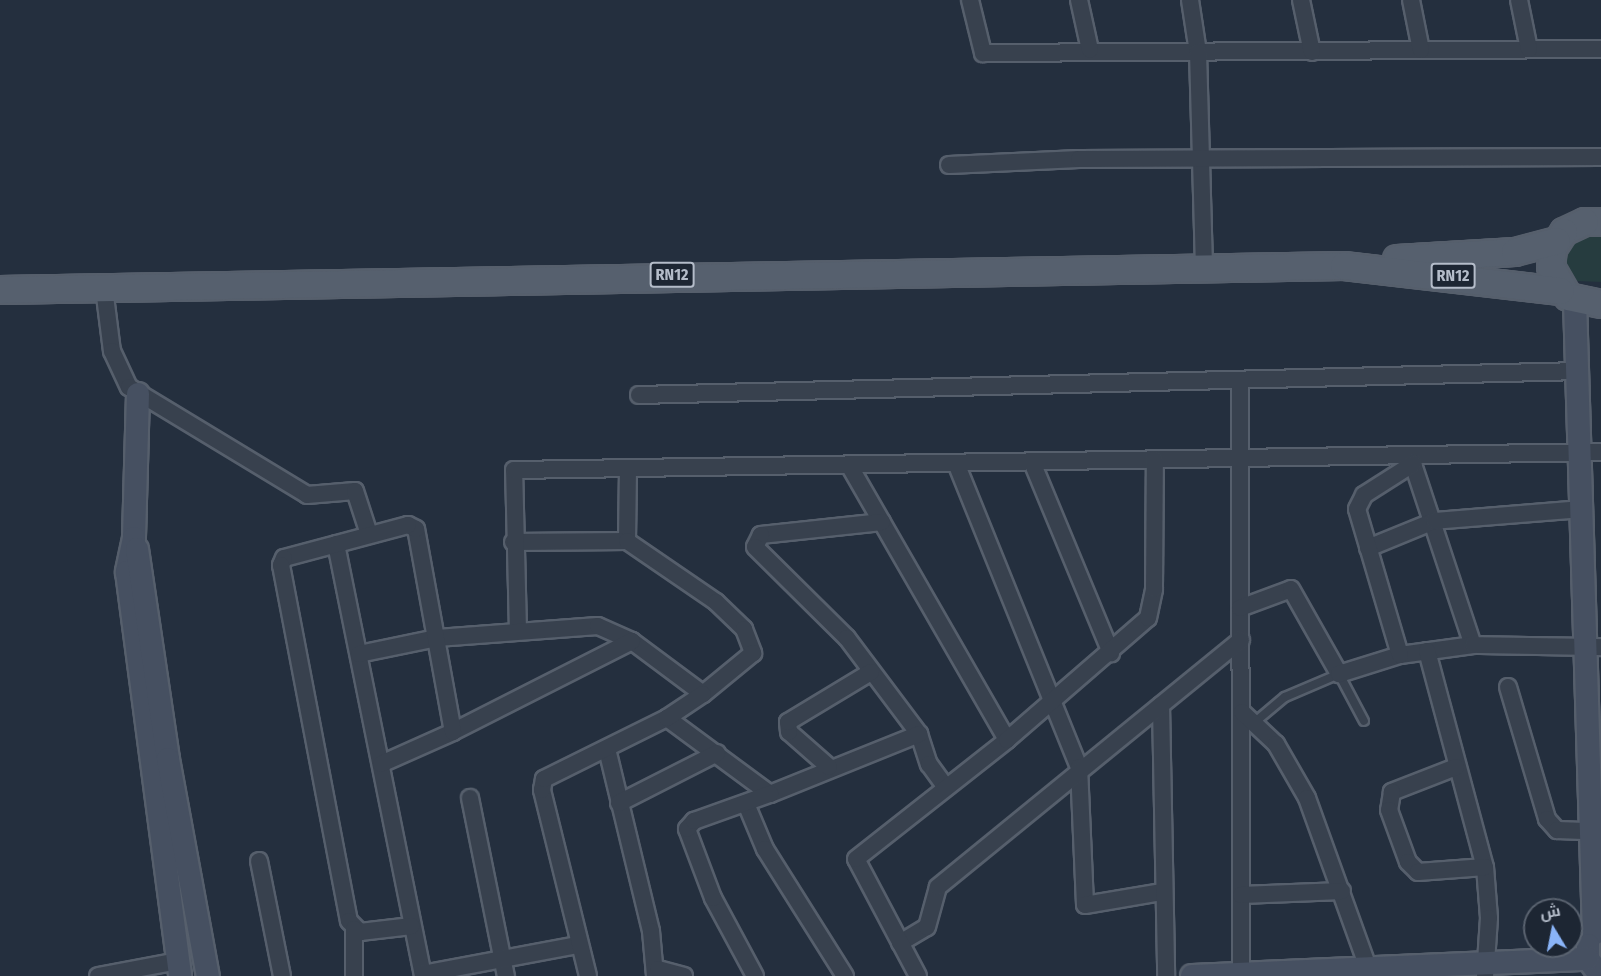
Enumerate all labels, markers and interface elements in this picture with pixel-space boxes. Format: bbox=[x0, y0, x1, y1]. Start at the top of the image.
road number: RN12 bbox=[650, 262, 694, 288]
road number: RN12 bbox=[1430, 263, 1476, 289]
north arrow bbox=[1523, 898, 1583, 958]
text: ش bbox=[1538, 901, 1562, 923]

